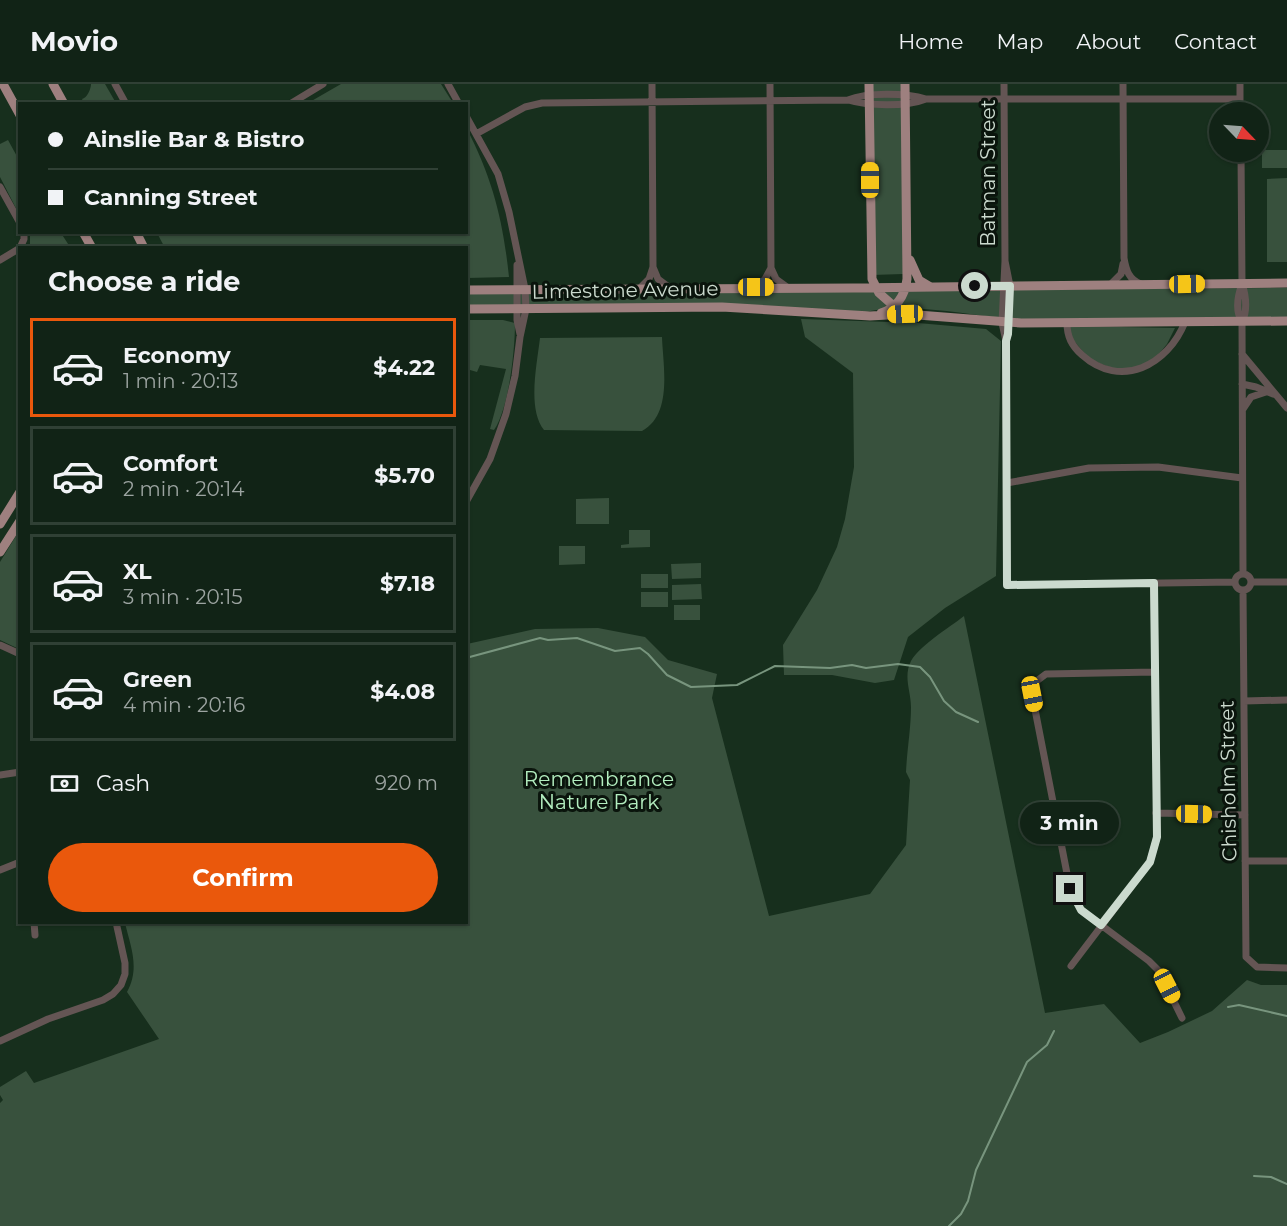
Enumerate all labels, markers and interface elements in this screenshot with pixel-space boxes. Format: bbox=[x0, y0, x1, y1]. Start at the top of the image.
text: Movio bbox=[30, 24, 118, 58]
text: Home bbox=[898, 29, 963, 54]
text: Map bbox=[996, 29, 1043, 54]
text: About bbox=[1076, 29, 1141, 54]
text: Contact bbox=[1174, 29, 1257, 54]
street label: Batman Street bbox=[976, 99, 1000, 247]
north arrow bbox=[1209, 102, 1269, 162]
map controls bbox=[1209, 102, 1269, 162]
text: Ainslie Bar & Bistro bbox=[84, 126, 304, 153]
car bbox=[861, 162, 879, 198]
text: Canning Street bbox=[84, 184, 258, 211]
text: Choose a ride bbox=[48, 265, 240, 298]
route start bbox=[961, 272, 988, 299]
car bbox=[1169, 275, 1205, 293]
street label: Limestone Avenue bbox=[531, 276, 719, 304]
car bbox=[738, 278, 774, 296]
car bbox=[887, 304, 923, 324]
icon: car bbox=[51, 341, 105, 395]
text: Economy bbox=[123, 342, 231, 369]
text: $4.22 bbox=[373, 354, 435, 381]
text: 1 min · 20:13 bbox=[123, 369, 238, 393]
icon: car bbox=[51, 449, 105, 503]
text: Comfort bbox=[123, 450, 218, 477]
text: $5.70 bbox=[374, 462, 435, 489]
text: 2 min · 20:14 bbox=[123, 477, 244, 501]
icon: car bbox=[51, 557, 105, 611]
text: XL bbox=[123, 558, 152, 585]
text: $7.18 bbox=[380, 570, 435, 597]
text: 3 min · 20:15 bbox=[123, 585, 243, 609]
icon: car bbox=[51, 665, 105, 719]
text: Green bbox=[123, 666, 192, 693]
car bbox=[1020, 675, 1044, 713]
text: $4.08 bbox=[370, 678, 435, 705]
text: 4 min · 20:16 bbox=[123, 693, 245, 717]
street label: Chisholm Street bbox=[1215, 700, 1241, 862]
icon: cash bbox=[48, 767, 81, 800]
park label: Remembrance Nature Park bbox=[524, 767, 674, 814]
text: Cash bbox=[96, 770, 150, 797]
text: 920 m bbox=[375, 771, 438, 795]
callout: 3 min bbox=[1020, 802, 1120, 844]
car bbox=[1176, 805, 1212, 823]
text: 3 min bbox=[1040, 811, 1099, 835]
button: Confirm bbox=[48, 843, 438, 912]
route end bbox=[1056, 875, 1083, 902]
car bbox=[1151, 966, 1183, 1006]

